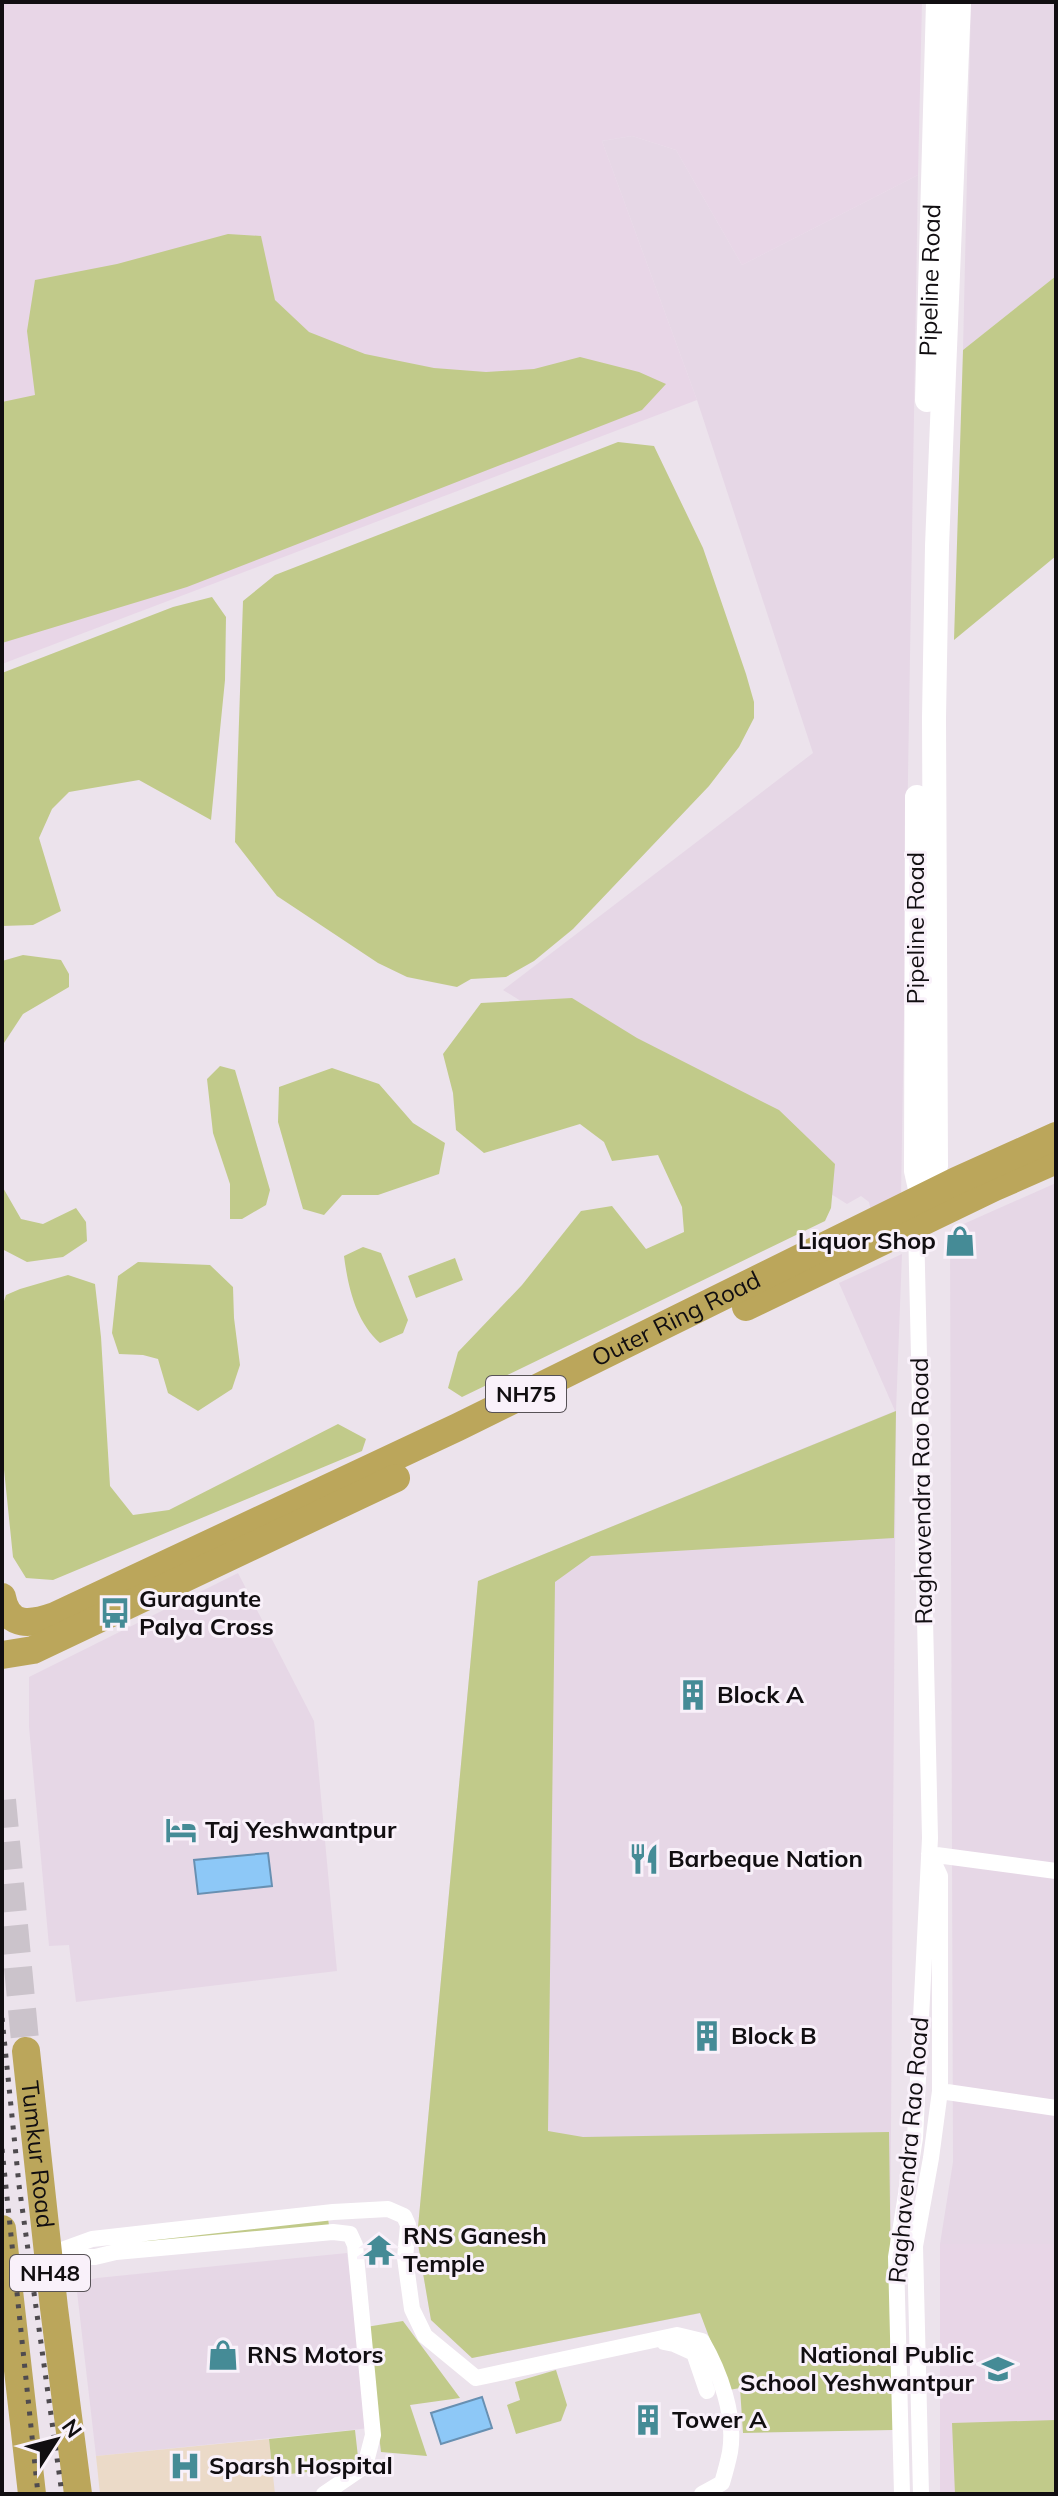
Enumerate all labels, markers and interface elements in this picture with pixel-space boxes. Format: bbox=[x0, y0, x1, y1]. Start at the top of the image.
street label: Pipeline Road bbox=[912, 203, 946, 357]
street label: Pipeline Road bbox=[900, 852, 930, 1004]
shop icon: Liquor Shop bbox=[943, 1224, 977, 1258]
place label: Liquor Shop bbox=[798, 1225, 936, 1255]
street label: Outer Ring Road bbox=[586, 1264, 765, 1373]
street label: Raghavendra Rao Road bbox=[904, 1357, 938, 1625]
road number: NH75 bbox=[486, 1376, 566, 1412]
place label: Guragunte Palya Cross bbox=[139, 1583, 274, 1641]
bus stop icon: Guragunte Palya Cross bbox=[98, 1596, 132, 1630]
building icon: Block A bbox=[676, 1678, 710, 1712]
place label: Block A bbox=[717, 1679, 804, 1709]
hotel icon: Taj Yeshwantpur bbox=[164, 1813, 198, 1847]
place label: Taj Yeshwantpur bbox=[205, 1814, 397, 1844]
restaurant icon: Barbeque Nation bbox=[627, 1842, 661, 1876]
place label: Barbeque Nation bbox=[668, 1843, 863, 1873]
street label: Raghavendra Rao Road bbox=[881, 2016, 935, 2284]
building icon: Block B bbox=[690, 2019, 724, 2053]
place label: Block B bbox=[731, 2020, 817, 2050]
street label: Tumkur Road bbox=[15, 2079, 61, 2229]
place label: RNS Ganesh Temple bbox=[403, 2220, 547, 2278]
temple icon: RNS Ganesh Temple bbox=[362, 2233, 396, 2267]
road number: NH48 bbox=[10, 2255, 90, 2291]
shop icon: RNS Motors bbox=[206, 2338, 240, 2372]
place label: RNS Motors bbox=[247, 2339, 384, 2369]
place label: National Public School Yeshwantpur bbox=[740, 2339, 975, 2397]
school or university icon: National Public School Yeshwantpur bbox=[981, 2352, 1015, 2386]
north arrow bbox=[16, 2400, 96, 2480]
building icon: Tower A bbox=[631, 2403, 665, 2437]
place label: Tower A bbox=[672, 2404, 767, 2434]
text: N bbox=[56, 2413, 88, 2443]
hospital icon: Sparsh Hospital bbox=[168, 2449, 202, 2483]
place label: Sparsh Hospital bbox=[209, 2450, 393, 2480]

